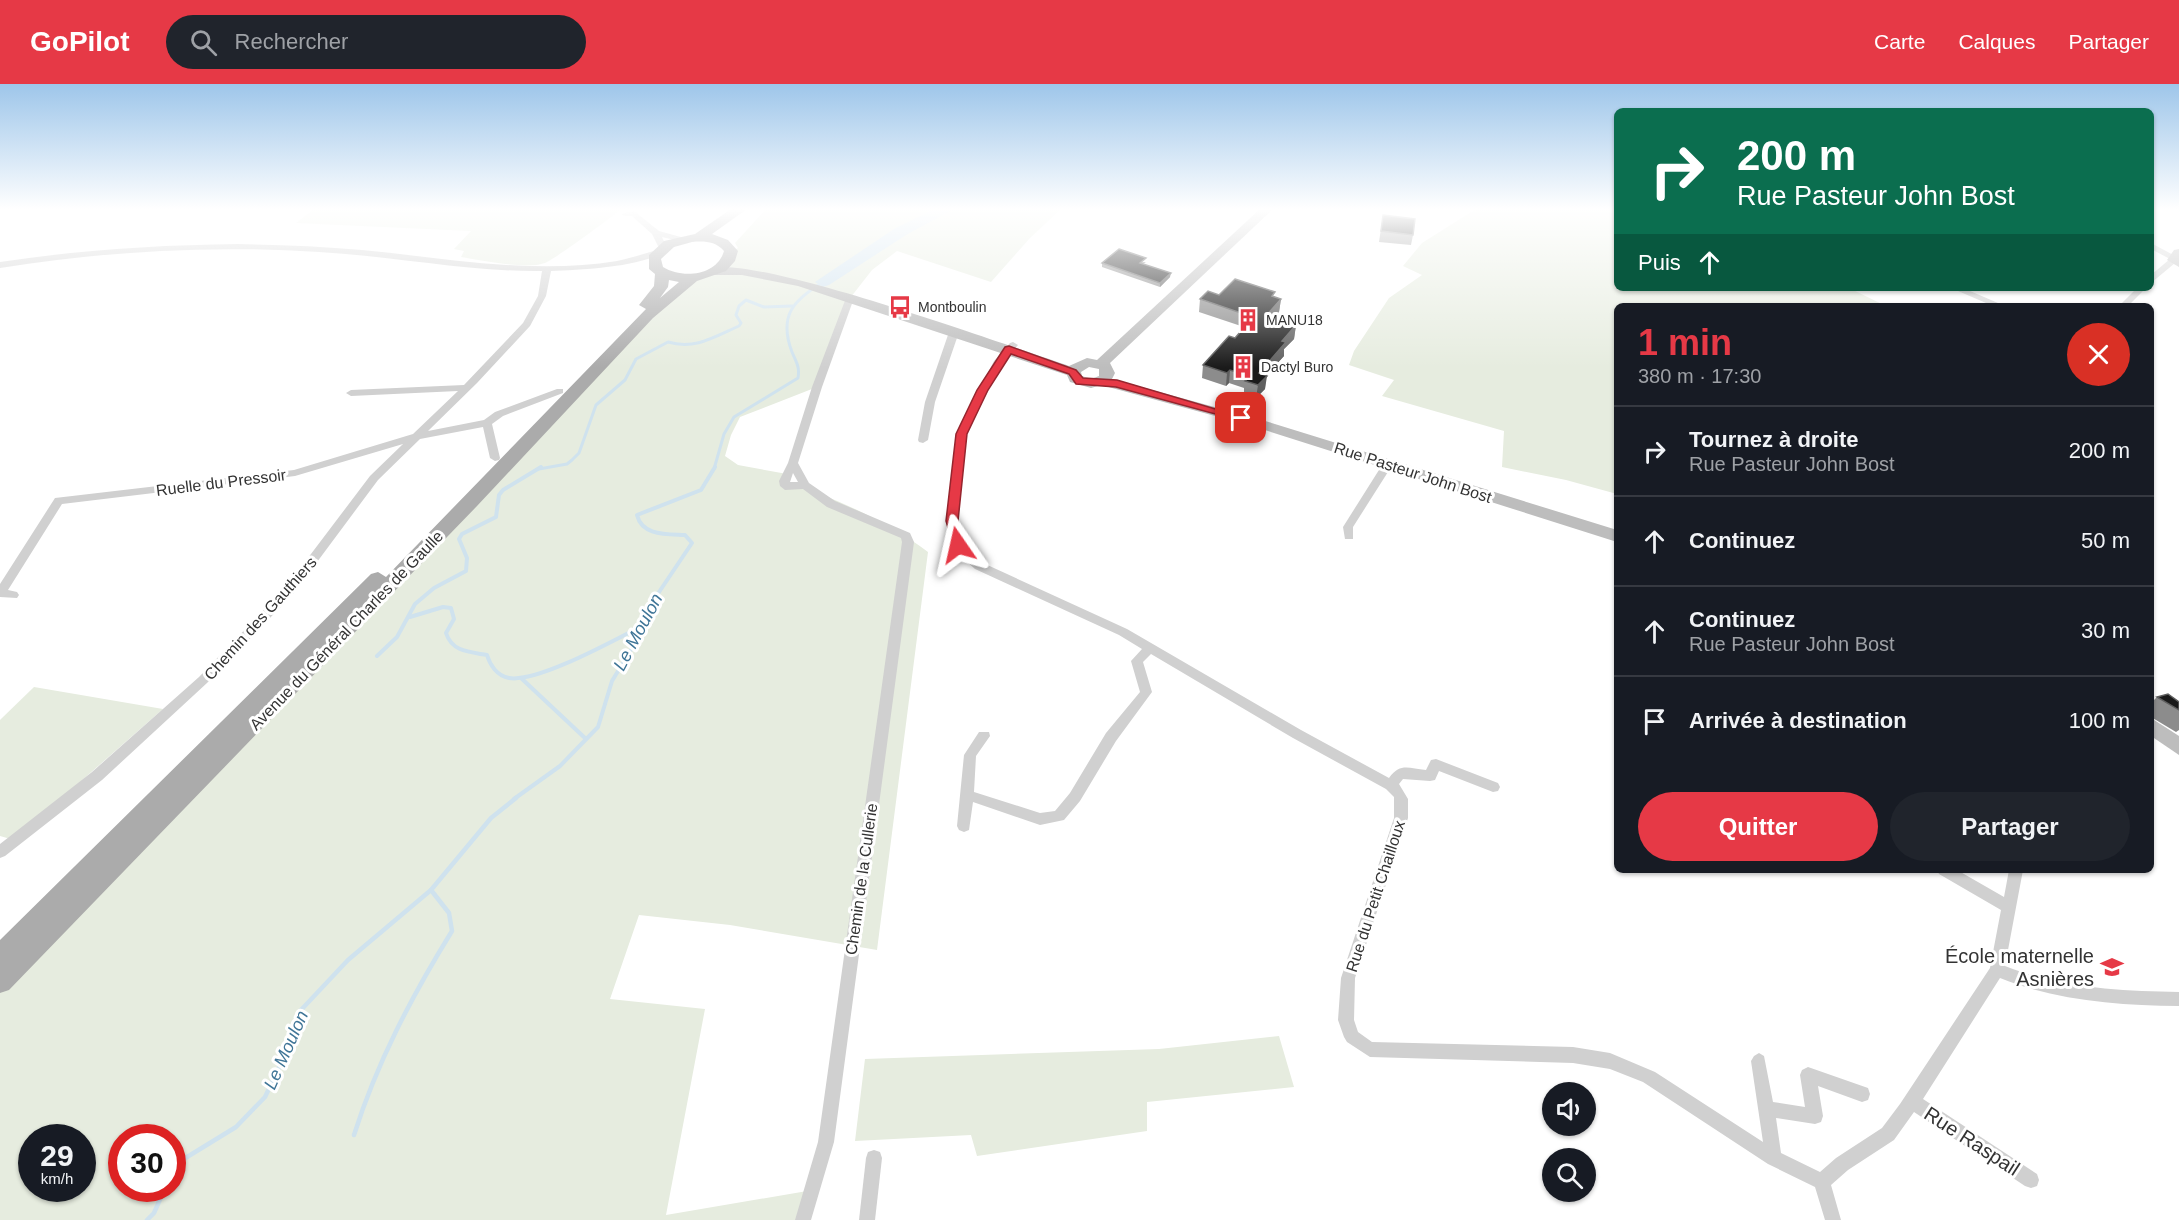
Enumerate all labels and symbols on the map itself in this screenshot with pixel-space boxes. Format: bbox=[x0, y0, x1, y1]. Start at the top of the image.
bus stop icon: Montboulin bbox=[887, 294, 913, 320]
place label: Montboulin bbox=[918, 299, 987, 315]
building icon: MANU18 bbox=[1235, 307, 1261, 333]
place label: MANU18 bbox=[1266, 312, 1323, 328]
building icon: Dactyl Buro bbox=[1230, 354, 1256, 380]
place label: Dactyl Buro bbox=[1261, 359, 1334, 375]
pin bbox=[1215, 392, 1266, 443]
street label: Rue Pasteur John Bost bbox=[1332, 439, 1494, 506]
street label: Ruelle du Pressoir bbox=[155, 466, 288, 499]
position arrow bbox=[926, 513, 990, 577]
street label: Avenue du Général Charles de Gaulle bbox=[246, 527, 446, 733]
street label: Chemin des Gauthiers bbox=[201, 553, 320, 683]
water label: Le Moulon bbox=[609, 590, 667, 674]
street label: Chemin de la Cullerie bbox=[842, 802, 881, 956]
street label: Rue du Petit Chailloux bbox=[1343, 818, 1408, 974]
place label: École maternelle Asnières bbox=[1945, 945, 2094, 990]
school or university icon: École maternelle Asnières bbox=[2099, 954, 2125, 980]
water label: Le Moulon bbox=[260, 1008, 312, 1092]
street label: Rue Raspail bbox=[1920, 1102, 2024, 1180]
speed limit sign: 30 bbox=[108, 1124, 186, 1202]

